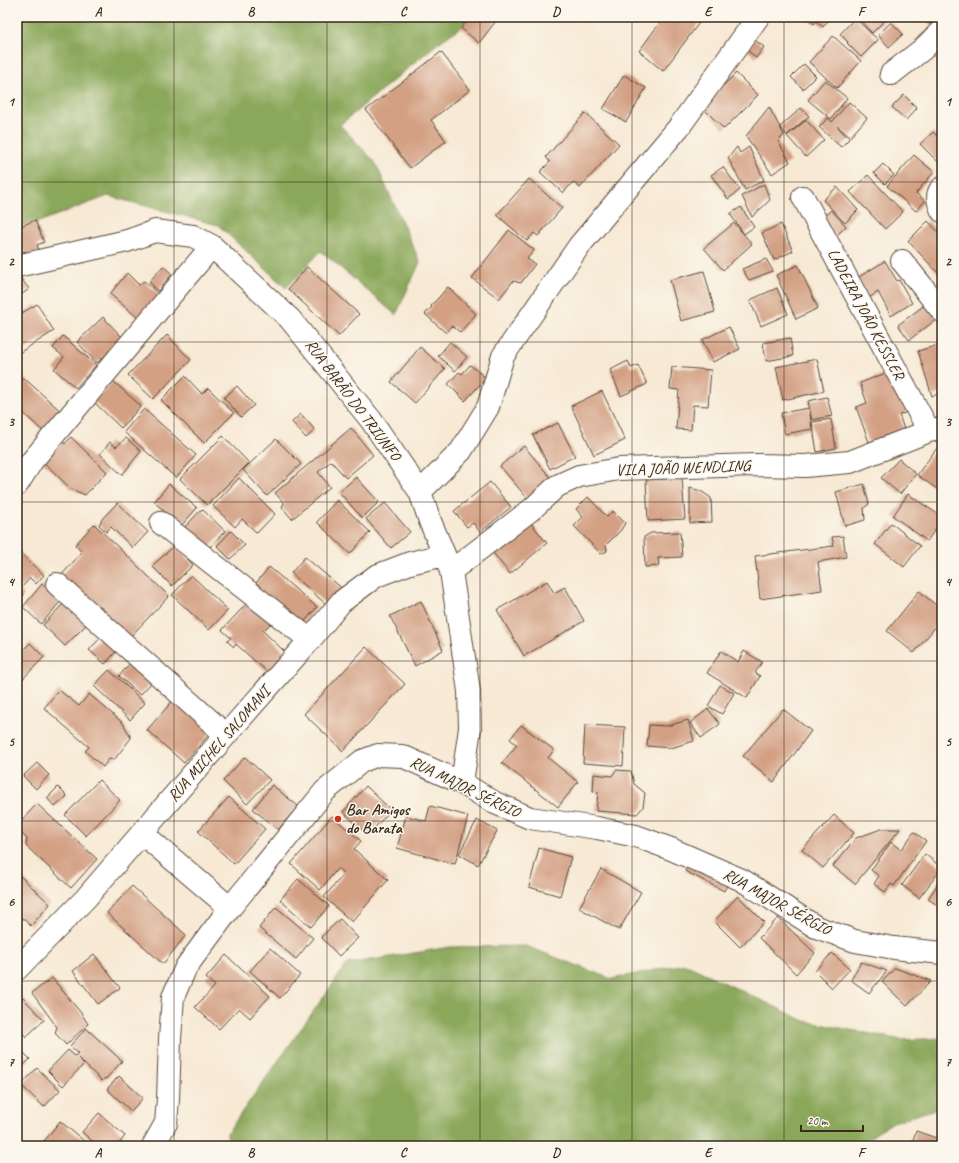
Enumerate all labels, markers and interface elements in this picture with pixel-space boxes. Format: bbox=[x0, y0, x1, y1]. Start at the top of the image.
text: A bbox=[95, 4, 103, 20]
text: B bbox=[248, 4, 256, 20]
text: C bbox=[400, 4, 408, 20]
text: D bbox=[552, 4, 561, 20]
text: E bbox=[705, 4, 714, 20]
text: F bbox=[858, 4, 867, 20]
text: 1 bbox=[8, 94, 16, 110]
text: 1 bbox=[945, 94, 953, 110]
street label: LADEIRA JOÃO KESSLER bbox=[823, 245, 910, 385]
text: 2 bbox=[8, 254, 15, 270]
text: 2 bbox=[945, 254, 952, 270]
street label: RUA BARÃO DO TRIUNFO bbox=[301, 335, 406, 466]
text: 3 bbox=[8, 414, 15, 430]
text: 3 bbox=[945, 414, 952, 430]
street label: VILA JOÃO WENDLING bbox=[616, 456, 752, 480]
text: 4 bbox=[8, 574, 16, 590]
text: 4 bbox=[945, 574, 953, 590]
street label: RUA MICHEL SALOMANI bbox=[164, 680, 277, 806]
text: 5 bbox=[8, 734, 15, 750]
text: 5 bbox=[945, 734, 952, 750]
street label: RUA MAJOR SÉRGIO bbox=[407, 752, 525, 823]
place label: Bar Amigos do Barata bbox=[346, 800, 411, 838]
marker: Bar Amigos do Barata bbox=[333, 814, 343, 824]
street label: RUA MAJOR SÉRGIO bbox=[720, 864, 836, 941]
text: 6 bbox=[8, 894, 15, 910]
text: 6 bbox=[945, 894, 952, 910]
text: 7 bbox=[8, 1054, 15, 1070]
text: 7 bbox=[945, 1054, 952, 1070]
scale bar bbox=[801, 1107, 863, 1133]
text: 20 m bbox=[807, 1113, 829, 1129]
text: A bbox=[95, 1145, 103, 1161]
text: B bbox=[248, 1145, 256, 1161]
text: C bbox=[400, 1145, 408, 1161]
text: D bbox=[552, 1145, 561, 1161]
text: E bbox=[705, 1145, 714, 1161]
text: F bbox=[858, 1145, 867, 1161]

